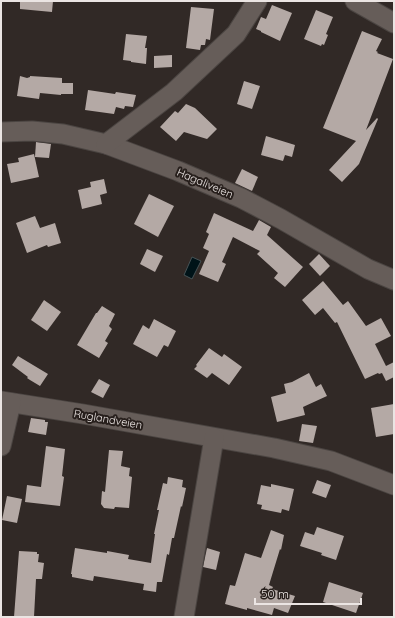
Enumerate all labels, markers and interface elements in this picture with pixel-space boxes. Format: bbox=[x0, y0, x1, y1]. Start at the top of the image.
street label: Hagaliveien bbox=[175, 165, 235, 201]
street label: Ruglandveien bbox=[73, 406, 143, 432]
scale bar bbox=[255, 580, 361, 606]
text: 50 m bbox=[261, 586, 289, 601]

